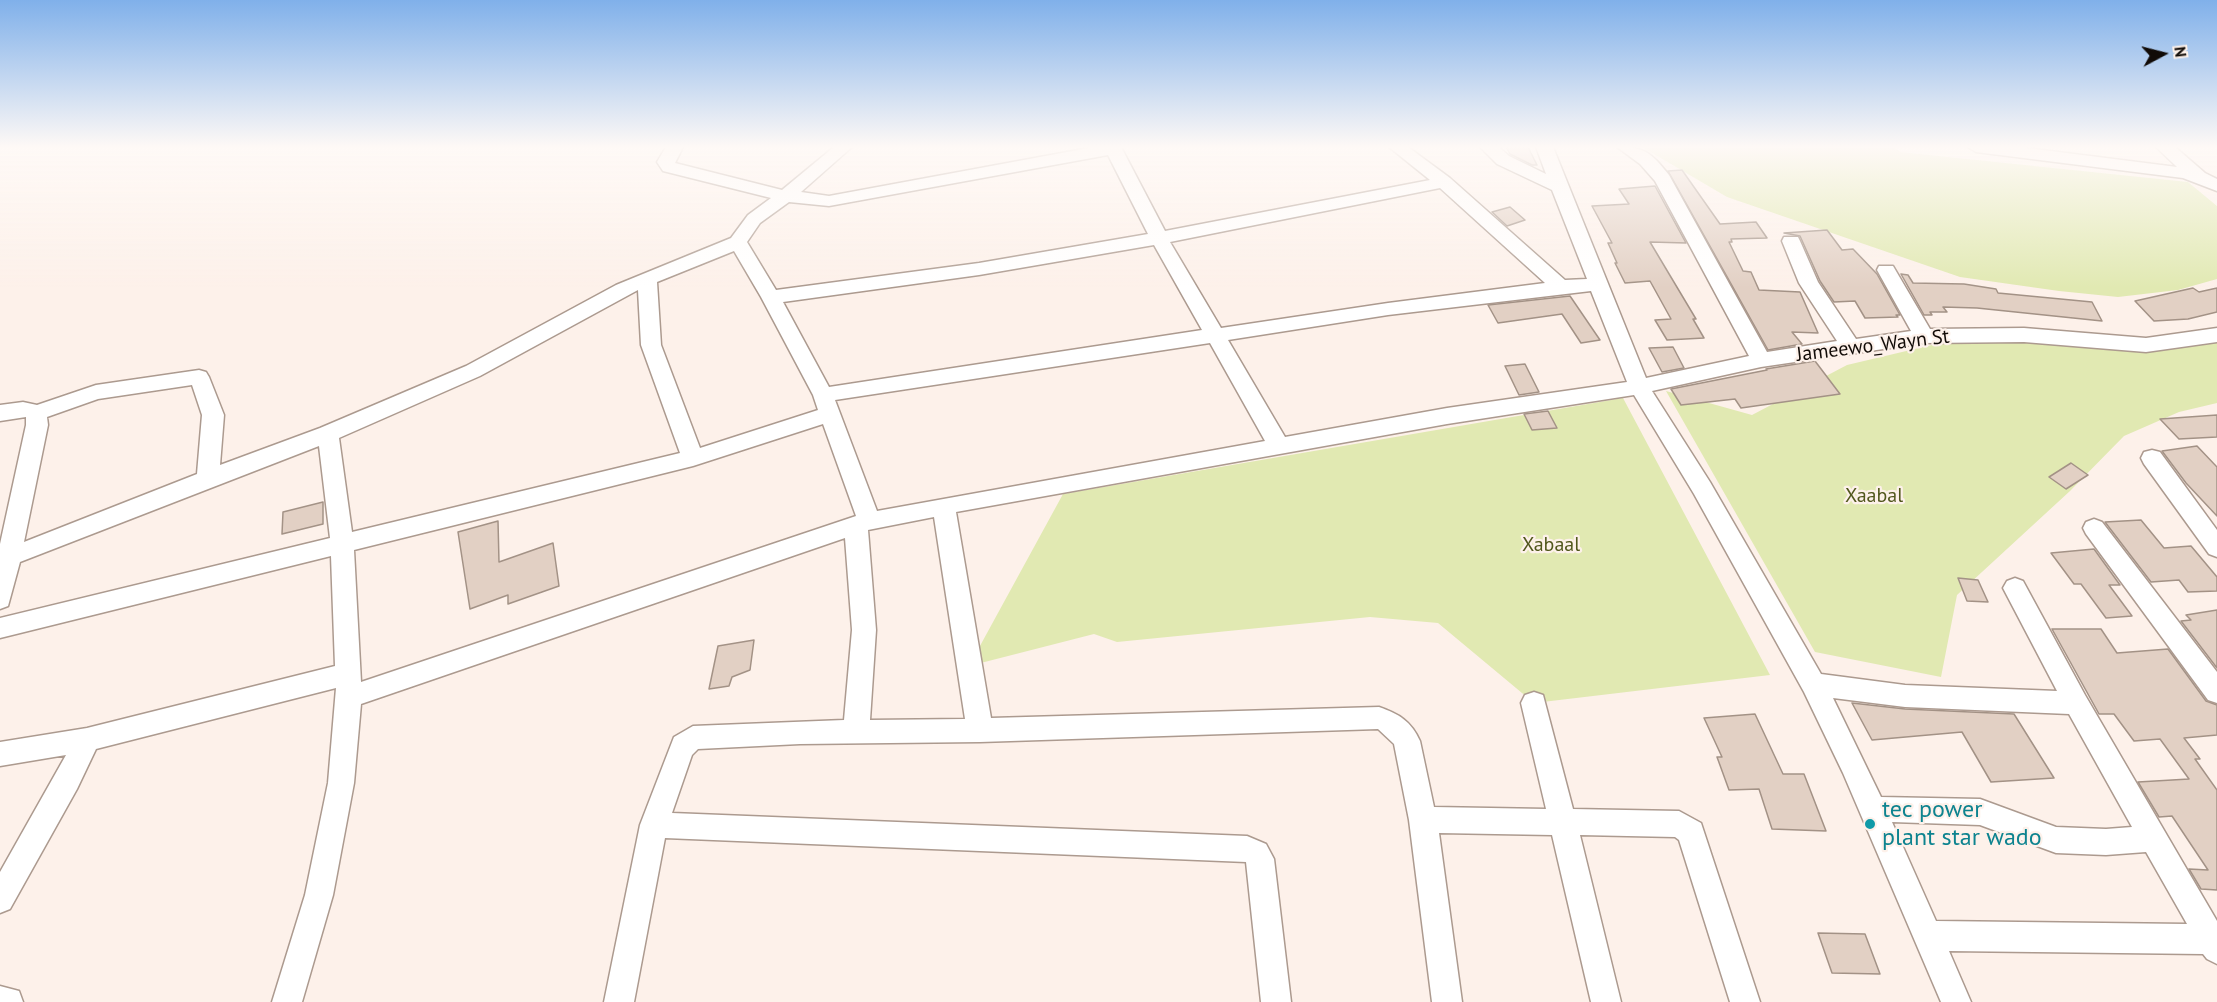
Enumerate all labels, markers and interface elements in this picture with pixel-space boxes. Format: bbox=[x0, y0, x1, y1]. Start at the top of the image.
north arrow bbox=[2133, 24, 2193, 84]
text: N bbox=[2170, 45, 2191, 58]
street label: Jameewo_Wayn St bbox=[1795, 325, 1951, 367]
park label: Xaabal bbox=[1845, 484, 1903, 508]
park label: Xabaal bbox=[1522, 533, 1580, 557]
place label: tec power plant star wado bbox=[1882, 796, 2042, 852]
marker: tec power plant star wado bbox=[1863, 817, 1877, 831]

